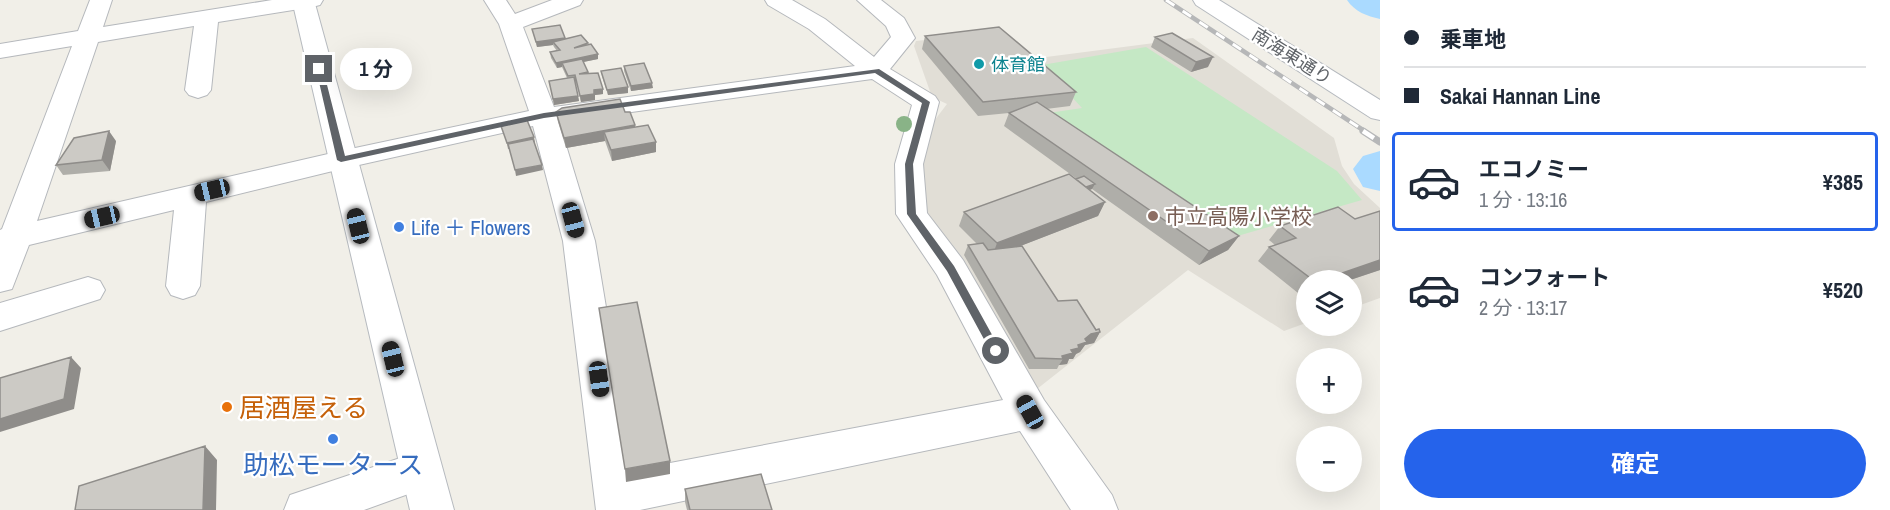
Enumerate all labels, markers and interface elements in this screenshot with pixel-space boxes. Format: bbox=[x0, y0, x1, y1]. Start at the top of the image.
street label: 南海東通り bbox=[1247, 22, 1337, 90]
text: 乗車地 bbox=[1440, 24, 1506, 54]
callout: 1 分 bbox=[340, 48, 412, 90]
place label: 体育館 bbox=[991, 52, 1045, 77]
route end bbox=[305, 55, 332, 82]
text: 1 分 bbox=[359, 55, 393, 82]
marker: 体育館 bbox=[972, 57, 986, 71]
text: Sakai Hannan Line bbox=[1440, 81, 1600, 111]
text: エコノミー bbox=[1479, 154, 1589, 184]
icon: car bbox=[1407, 155, 1461, 209]
text: ¥385 bbox=[1823, 167, 1863, 197]
car bbox=[192, 177, 232, 203]
text: 1 分 · 13:16 bbox=[1479, 186, 1567, 213]
car bbox=[560, 200, 586, 240]
place label: 市立高陽小学校 bbox=[1165, 202, 1312, 231]
car bbox=[82, 204, 122, 230]
car bbox=[345, 206, 371, 246]
marker: 市立高陽小学校 bbox=[1146, 209, 1160, 223]
place label: Life ＋ Flowers bbox=[411, 213, 531, 242]
marker: Life ＋ Flowers bbox=[392, 220, 406, 234]
text: コンフォート bbox=[1479, 262, 1610, 292]
icon: car bbox=[1407, 263, 1461, 317]
map controls bbox=[1296, 270, 1362, 492]
button: layers bbox=[1296, 270, 1362, 336]
text: ¥520 bbox=[1823, 275, 1863, 305]
text: 2 分 · 13:17 bbox=[1479, 294, 1567, 321]
route start bbox=[982, 337, 1009, 364]
car bbox=[380, 339, 406, 379]
button: + bbox=[1296, 348, 1362, 414]
car bbox=[588, 360, 610, 398]
place label: 居酒屋える bbox=[239, 390, 368, 425]
car bbox=[1013, 392, 1047, 432]
marker: 居酒屋える bbox=[220, 400, 234, 414]
button: − bbox=[1296, 426, 1362, 492]
button: 確定 bbox=[1404, 429, 1866, 498]
marker: 助松モータース bbox=[326, 432, 340, 446]
place label: 助松モータース bbox=[243, 447, 423, 482]

